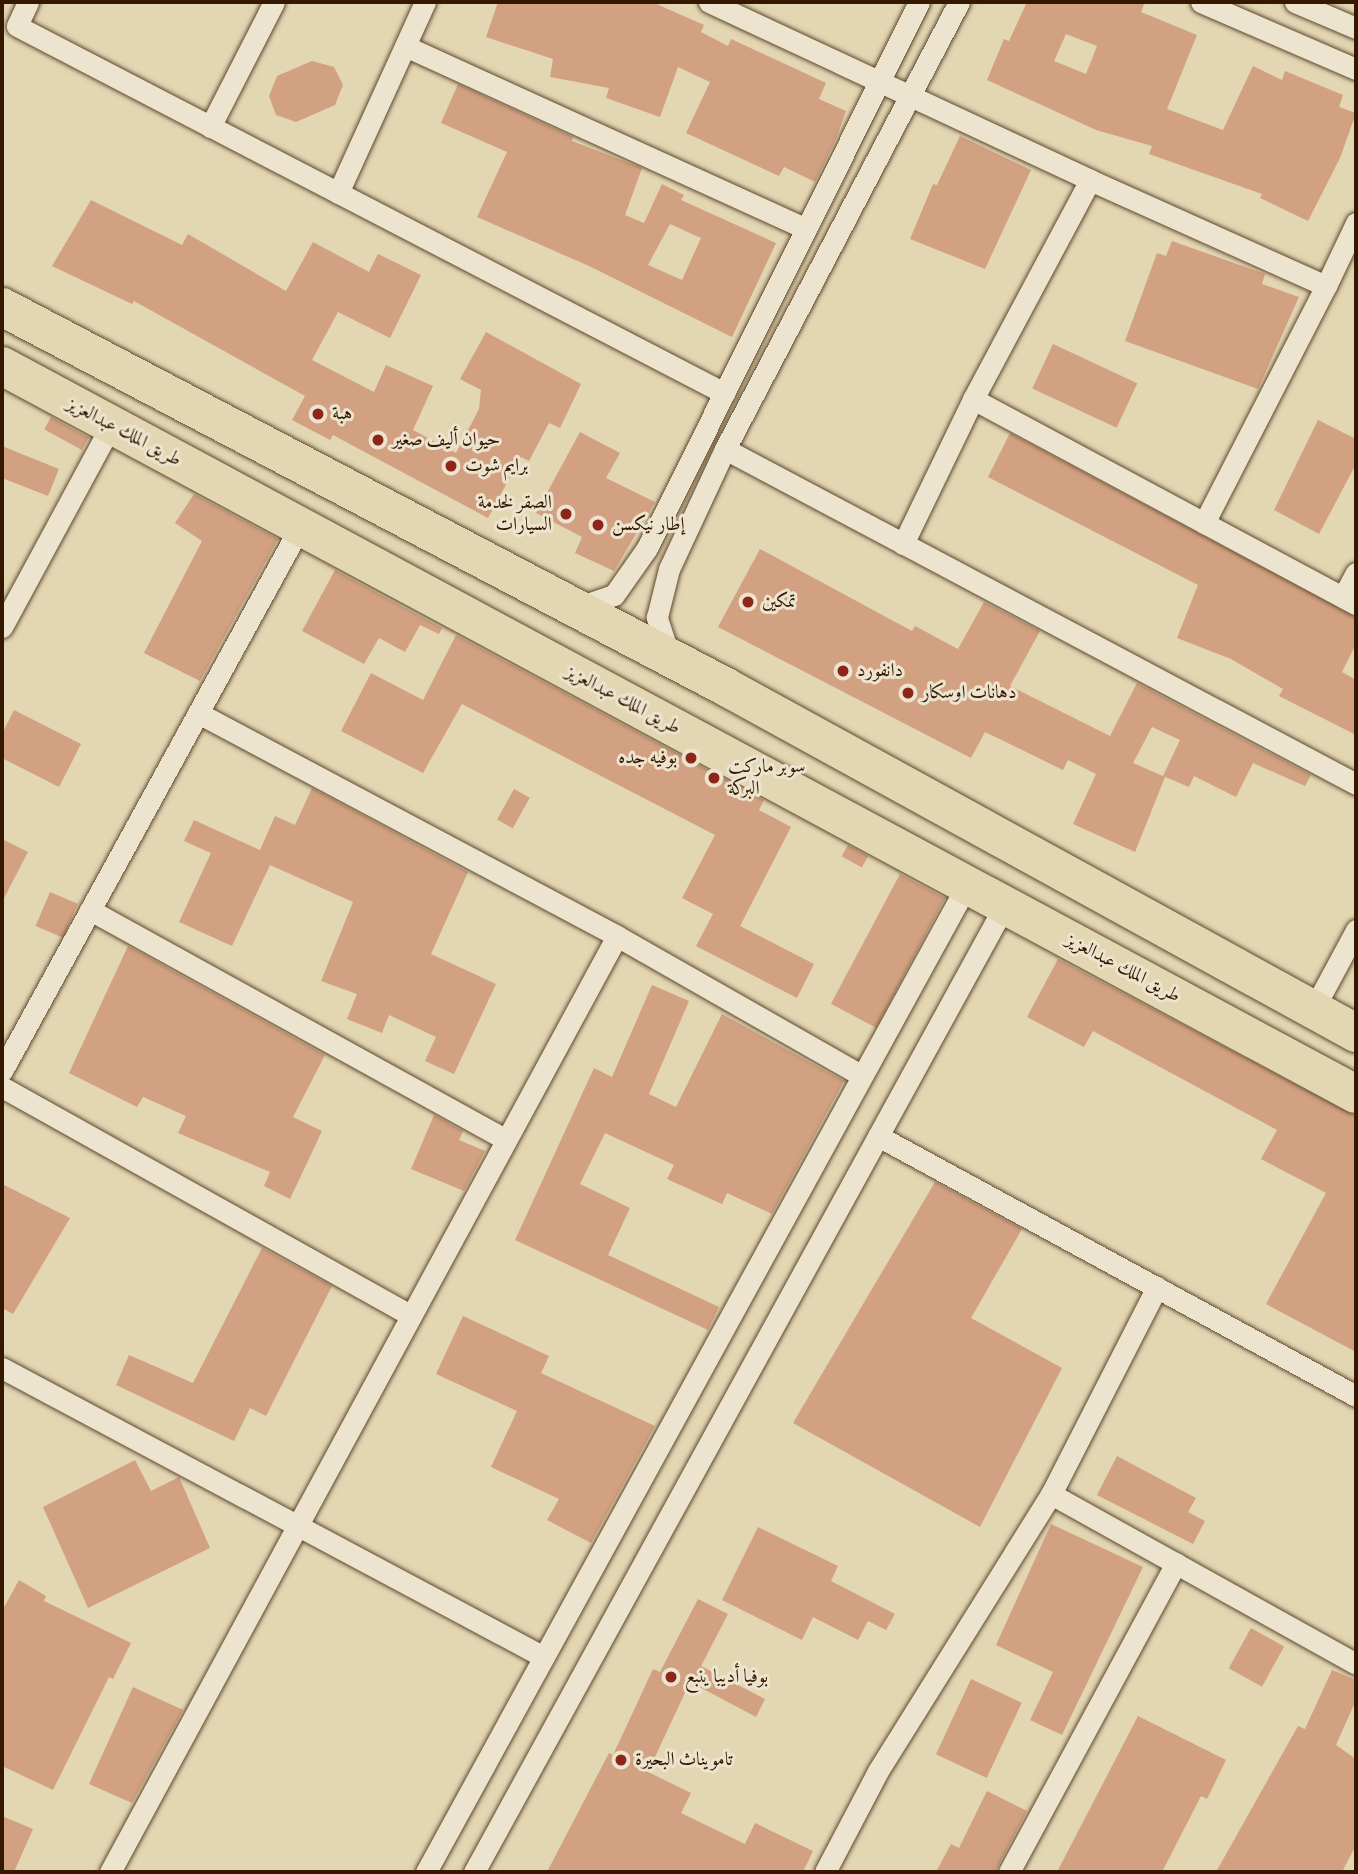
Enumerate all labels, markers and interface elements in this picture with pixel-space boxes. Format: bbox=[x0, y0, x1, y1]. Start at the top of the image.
street label: طريق الملك عبدالعزيز bbox=[63, 392, 185, 472]
place label: هبة bbox=[332, 403, 352, 425]
marker: هبة bbox=[310, 406, 326, 422]
place label: حيوان أليف صغير bbox=[392, 429, 500, 451]
marker: حيوان أليف صغير bbox=[370, 432, 386, 448]
place label: برايم شوت bbox=[465, 455, 528, 477]
marker: برايم شوت bbox=[443, 458, 459, 474]
place label: الصقر لخدمة السيارات bbox=[478, 492, 552, 536]
marker: الصقر لخدمة السيارات bbox=[558, 506, 574, 522]
place label: إطار نيكسن bbox=[612, 514, 685, 536]
marker: إطار نيكسن bbox=[590, 517, 606, 533]
place label: تمكين bbox=[762, 591, 796, 613]
marker: تمكين bbox=[740, 594, 756, 610]
street label: طريق الملك عبدالعزيز bbox=[562, 660, 684, 740]
place label: دانفورد bbox=[857, 660, 903, 682]
marker: دانفورد bbox=[835, 663, 851, 679]
place label: دهانات اوسكار bbox=[922, 682, 1017, 704]
marker: دهانات اوسكار bbox=[900, 685, 916, 701]
place label: بوفيه جده bbox=[618, 747, 677, 769]
marker: بوفيه جده bbox=[683, 750, 699, 766]
place label: سوبر ماركت البركة bbox=[728, 756, 806, 800]
marker: سوبر ماركت البركة bbox=[706, 770, 722, 786]
street label: طريق الملك عبدالعزيز bbox=[1062, 928, 1184, 1008]
place label: بوفيا أديبا ينبع bbox=[685, 1666, 768, 1688]
marker: بوفيا أديبا ينبع bbox=[663, 1669, 679, 1685]
place label: تامويناث البحيرة bbox=[635, 1749, 733, 1771]
marker: تامويناث البحيرة bbox=[613, 1752, 629, 1768]

